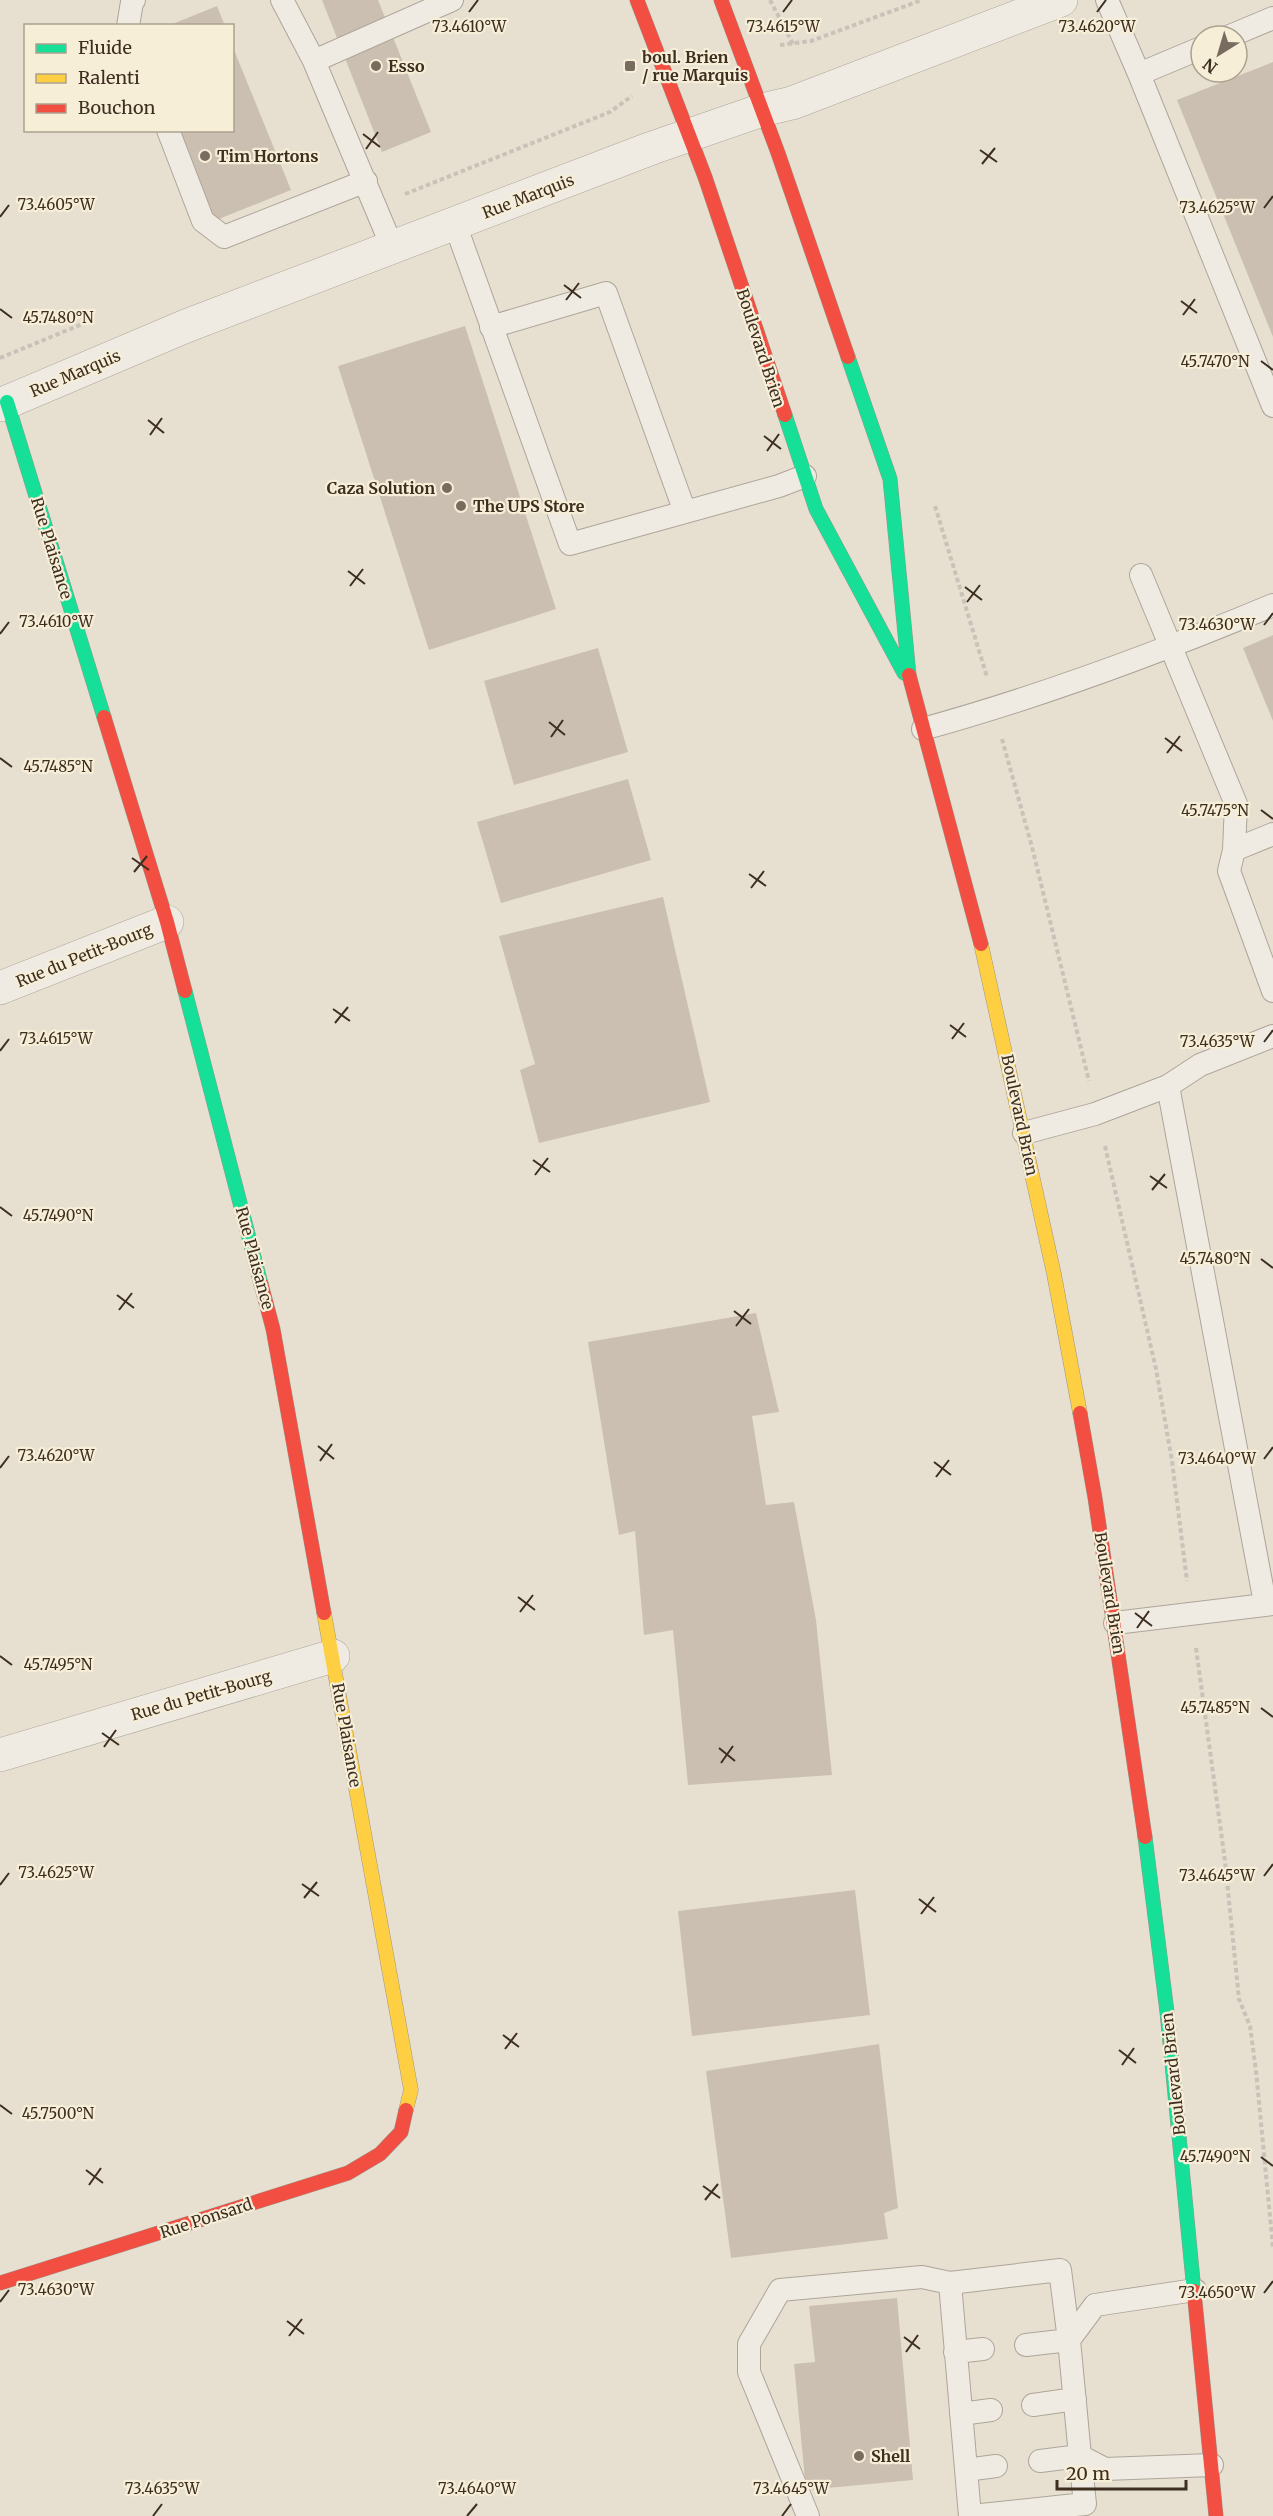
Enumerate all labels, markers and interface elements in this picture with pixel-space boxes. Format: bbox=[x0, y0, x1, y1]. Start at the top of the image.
text: 73.4610°W bbox=[432, 17, 507, 36]
text: 73.4615°W bbox=[746, 17, 821, 36]
text: 73.4620°W bbox=[1058, 17, 1137, 36]
legend bbox=[24, 24, 234, 132]
north arrow bbox=[1189, 24, 1249, 84]
text: Fluide bbox=[78, 36, 132, 59]
place label: boul. Brien / rue Marquis bbox=[642, 47, 748, 85]
text: N bbox=[1199, 54, 1221, 78]
place label: Esso bbox=[388, 56, 425, 76]
marker: Esso bbox=[369, 59, 383, 73]
marker: boul. Brien / rue Marquis bbox=[623, 59, 637, 73]
text: Ralenti bbox=[78, 66, 140, 89]
text: Bouchon bbox=[78, 96, 155, 119]
place label: Tim Hortons bbox=[217, 146, 319, 166]
marker: Tim Hortons bbox=[198, 149, 212, 163]
street label: Rue Marquis bbox=[479, 169, 577, 223]
text: 73.4605°W bbox=[17, 195, 96, 214]
text: 73.4625°W bbox=[1179, 198, 1256, 217]
street label: Boulevard Brien bbox=[732, 286, 790, 410]
text: 45.7480°N bbox=[22, 308, 94, 327]
street label: Rue Marquis bbox=[27, 345, 124, 401]
text: 45.7470°N bbox=[1180, 352, 1250, 371]
place label: Caza Solution bbox=[327, 478, 435, 498]
marker: Caza Solution bbox=[440, 481, 454, 495]
street label: Rue Plaisance bbox=[27, 495, 77, 601]
place label: The UPS Store bbox=[473, 496, 585, 516]
marker: The UPS Store bbox=[454, 499, 468, 513]
text: 73.4610°W bbox=[19, 612, 94, 631]
text: 73.4630°W bbox=[1179, 615, 1256, 634]
text: 45.7485°N bbox=[23, 757, 93, 776]
text: 45.7475°N bbox=[1181, 801, 1249, 820]
street label: Rue du Petit-Bourg bbox=[13, 918, 155, 991]
text: 73.4615°W bbox=[19, 1029, 94, 1048]
text: 73.4635°W bbox=[1180, 1032, 1255, 1051]
street label: Boulevard Brien bbox=[997, 1053, 1043, 1178]
street label: Rue Plaisance bbox=[232, 1204, 278, 1312]
text: 45.7490°N bbox=[23, 1206, 94, 1225]
text: 45.7480°N bbox=[1179, 1249, 1251, 1268]
text: 73.4620°W bbox=[17, 1446, 96, 1465]
text: 73.4640°W bbox=[1178, 1449, 1257, 1468]
street label: Boulevard Brien bbox=[1090, 1530, 1130, 1656]
text: 45.7495°N bbox=[24, 1655, 93, 1674]
street label: Rue du Petit-Bourg bbox=[128, 1665, 274, 1725]
street label: Rue Plaisance bbox=[328, 1681, 366, 1789]
text: 45.7485°N bbox=[1180, 1698, 1250, 1717]
text: 73.4625°W bbox=[18, 1863, 95, 1882]
text: 73.4645°W bbox=[1179, 1866, 1256, 1885]
street label: Boulevard Brien bbox=[1157, 2011, 1189, 2136]
text: 45.7500°N bbox=[22, 2104, 95, 2123]
text: 45.7490°N bbox=[1180, 2147, 1251, 2166]
street label: Rue Ponsard bbox=[157, 2194, 255, 2242]
text: 73.4630°W bbox=[18, 2280, 95, 2299]
text: 73.4650°W bbox=[1179, 2283, 1257, 2302]
place label: Shell bbox=[871, 2446, 910, 2466]
marker: Shell bbox=[852, 2449, 866, 2463]
scale bar bbox=[1057, 2453, 1186, 2491]
text: 20 m bbox=[1066, 2462, 1110, 2485]
text: 73.4635°W bbox=[125, 2479, 200, 2498]
text: 73.4640°W bbox=[438, 2479, 517, 2498]
text: 73.4645°W bbox=[753, 2479, 830, 2498]

